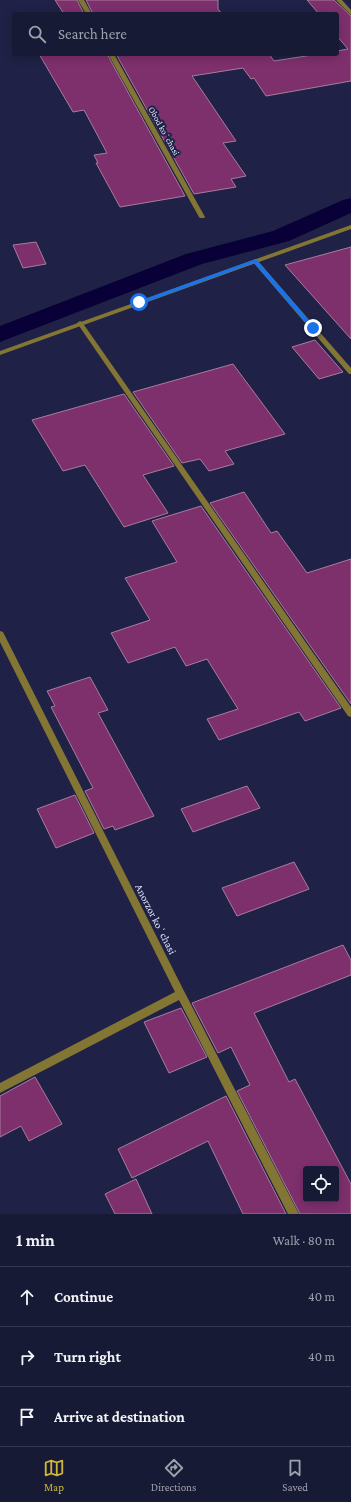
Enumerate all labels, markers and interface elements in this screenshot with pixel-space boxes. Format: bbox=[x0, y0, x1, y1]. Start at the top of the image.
search box bbox=[12, 12, 339, 56]
icon: search bbox=[26, 23, 48, 45]
text: Search here bbox=[58, 26, 127, 42]
street label: Obod koʻchasi bbox=[147, 105, 182, 158]
route start bbox=[130, 293, 148, 311]
route end bbox=[304, 319, 322, 337]
street label: Anorzor koʻchasi bbox=[133, 882, 179, 956]
map controls bbox=[303, 1166, 339, 1202]
button: locate bbox=[303, 1166, 339, 1202]
text: 1 min bbox=[16, 1231, 55, 1250]
text: Walk · 80 m bbox=[273, 1233, 335, 1248]
icon: ahead bbox=[16, 1286, 38, 1308]
text: Continue bbox=[54, 1289, 113, 1305]
text: 40 m bbox=[308, 1289, 335, 1304]
icon: right bbox=[16, 1346, 38, 1368]
text: Turn right bbox=[54, 1349, 121, 1365]
text: 40 m bbox=[308, 1349, 335, 1364]
icon: arrive bbox=[16, 1406, 38, 1428]
text: Arrive at destination bbox=[54, 1409, 185, 1425]
tab: Map bbox=[43, 1457, 65, 1493]
tab: Directions bbox=[151, 1457, 196, 1493]
tab: Saved bbox=[282, 1457, 308, 1493]

